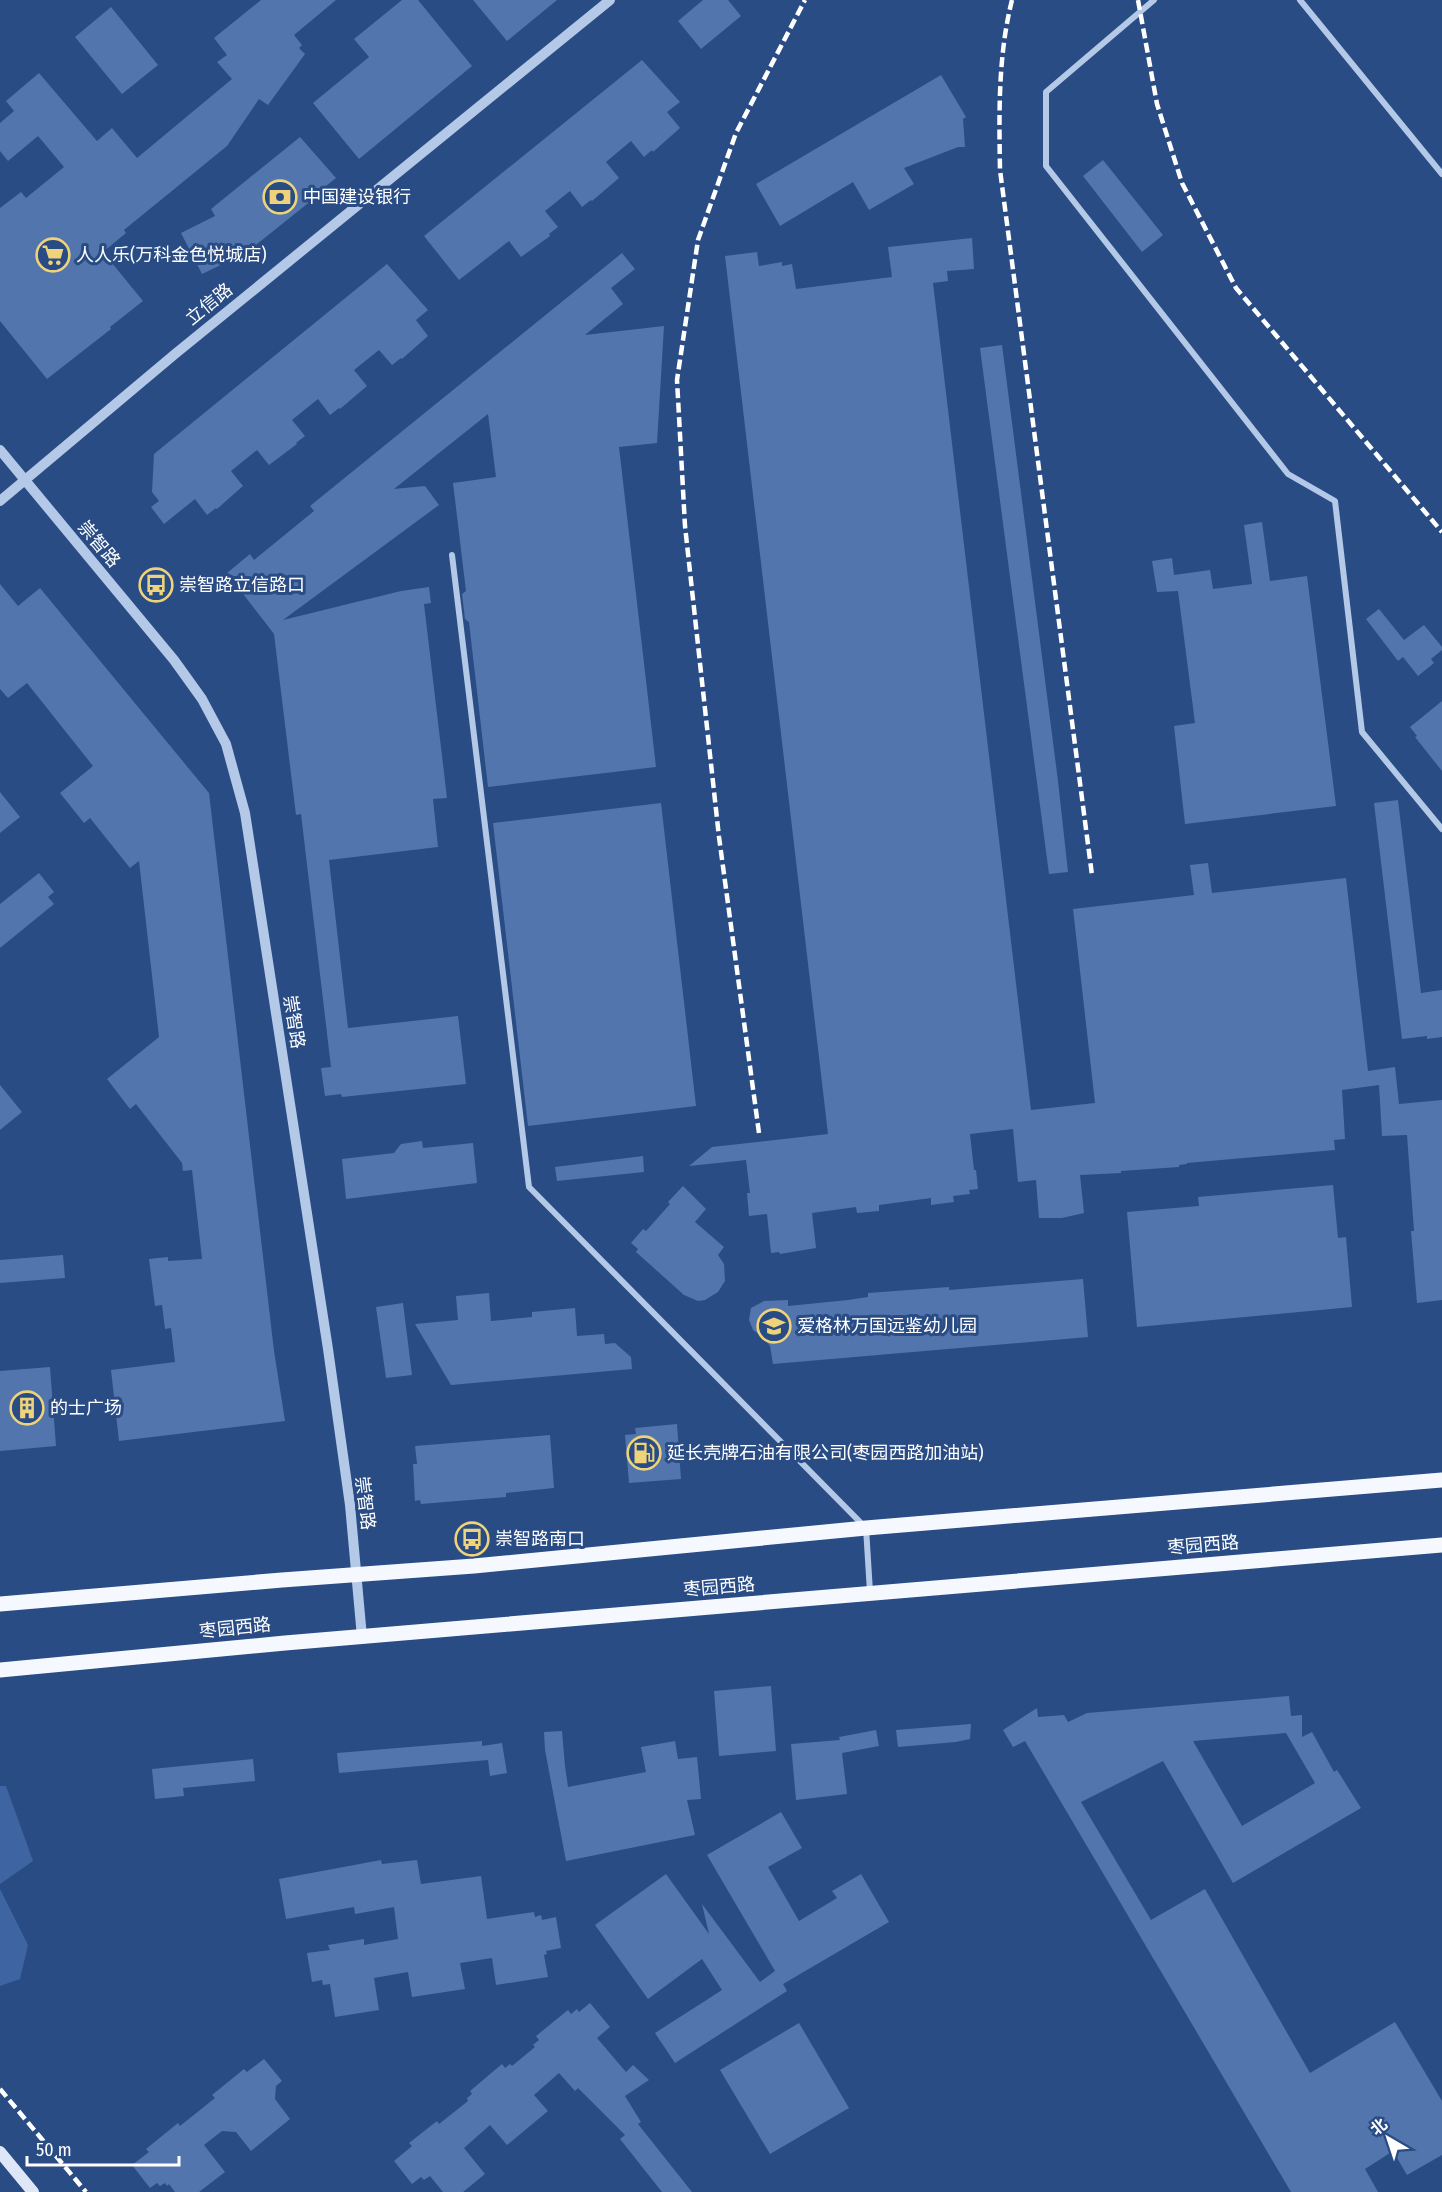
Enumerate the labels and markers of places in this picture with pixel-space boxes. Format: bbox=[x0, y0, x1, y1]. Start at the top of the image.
bank icon: 中国建设银行 bbox=[262, 179, 298, 215]
place label: 中国建设银行 bbox=[303, 186, 411, 208]
supermarket icon: 人人乐(万科金色悦城店) bbox=[35, 237, 71, 273]
place label: 人人乐(万科金色悦城店) bbox=[76, 244, 267, 266]
bus stop icon: 崇智路立信路口 bbox=[138, 567, 174, 603]
place label: 崇智路立信路口 bbox=[179, 574, 305, 596]
school or university icon: 爱格林万国远鉴幼儿园 bbox=[756, 1308, 792, 1344]
place label: 爱格林万国远鉴幼儿园 bbox=[797, 1315, 977, 1337]
building icon: 的士广场 bbox=[9, 1390, 45, 1426]
place label: 的士广场 bbox=[50, 1397, 122, 1419]
fuel station icon: 延长壳牌石油有限公司(枣园西路加油站) bbox=[626, 1435, 662, 1471]
place label: 延长壳牌石油有限公司(枣园西路加油站) bbox=[667, 1442, 984, 1464]
bus stop icon: 崇智路南口 bbox=[454, 1521, 490, 1557]
place label: 崇智路南口 bbox=[495, 1528, 585, 1550]

